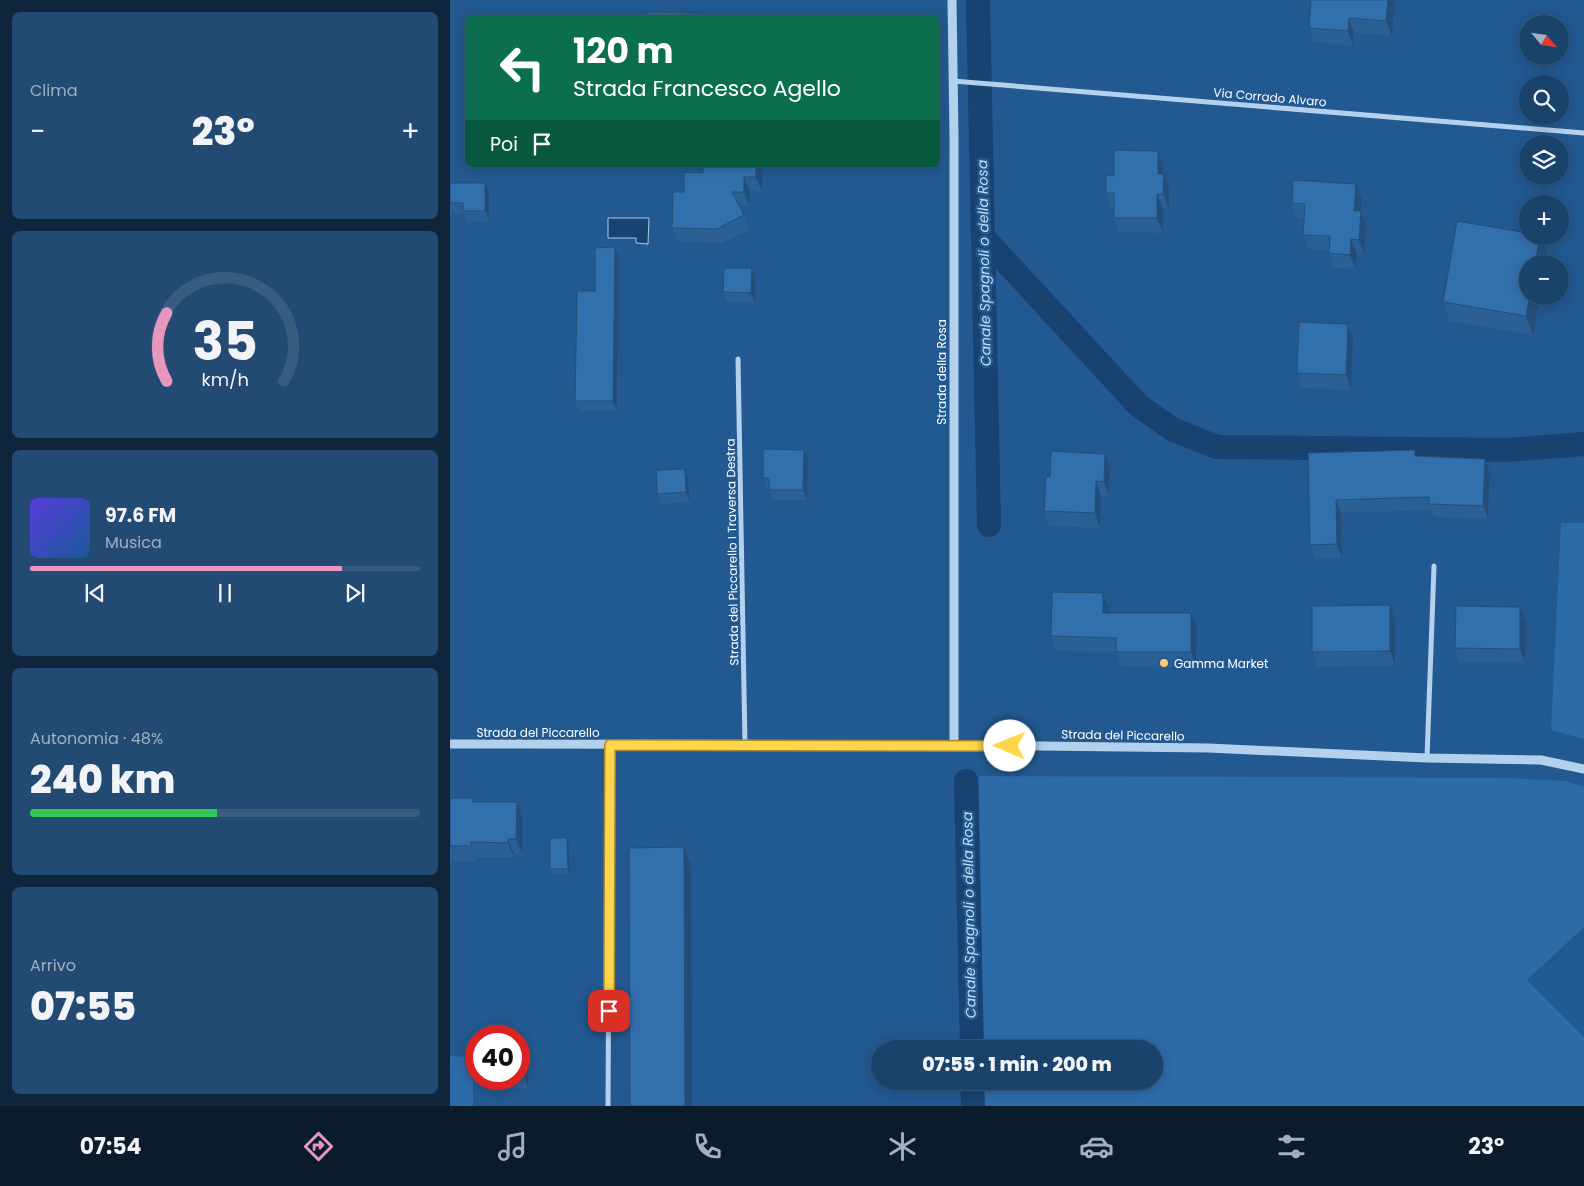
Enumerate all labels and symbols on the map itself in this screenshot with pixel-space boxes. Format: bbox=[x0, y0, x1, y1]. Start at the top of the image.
north arrow bbox=[1519, 15, 1569, 65]
street label: Via Corrado Alvaro bbox=[1213, 84, 1328, 110]
water label: Canale Spagnoli o della Rosa bbox=[972, 159, 996, 366]
street label: Strada della Rosa bbox=[933, 319, 950, 425]
street label: Strada del Piccarello I Traversa Destra bbox=[722, 438, 742, 666]
place label: Gamma Market bbox=[1174, 655, 1268, 672]
marker: Gamma Market bbox=[1158, 657, 1170, 669]
position arrow bbox=[983, 719, 1035, 771]
street label: Strada del Piccarello bbox=[476, 724, 600, 741]
street label: Strada del Piccarello bbox=[1061, 725, 1185, 745]
water label: Canale Spagnoli o della Rosa bbox=[957, 811, 981, 1018]
pin bbox=[588, 990, 630, 1032]
speed limit sign: 40 bbox=[465, 1025, 530, 1090]

